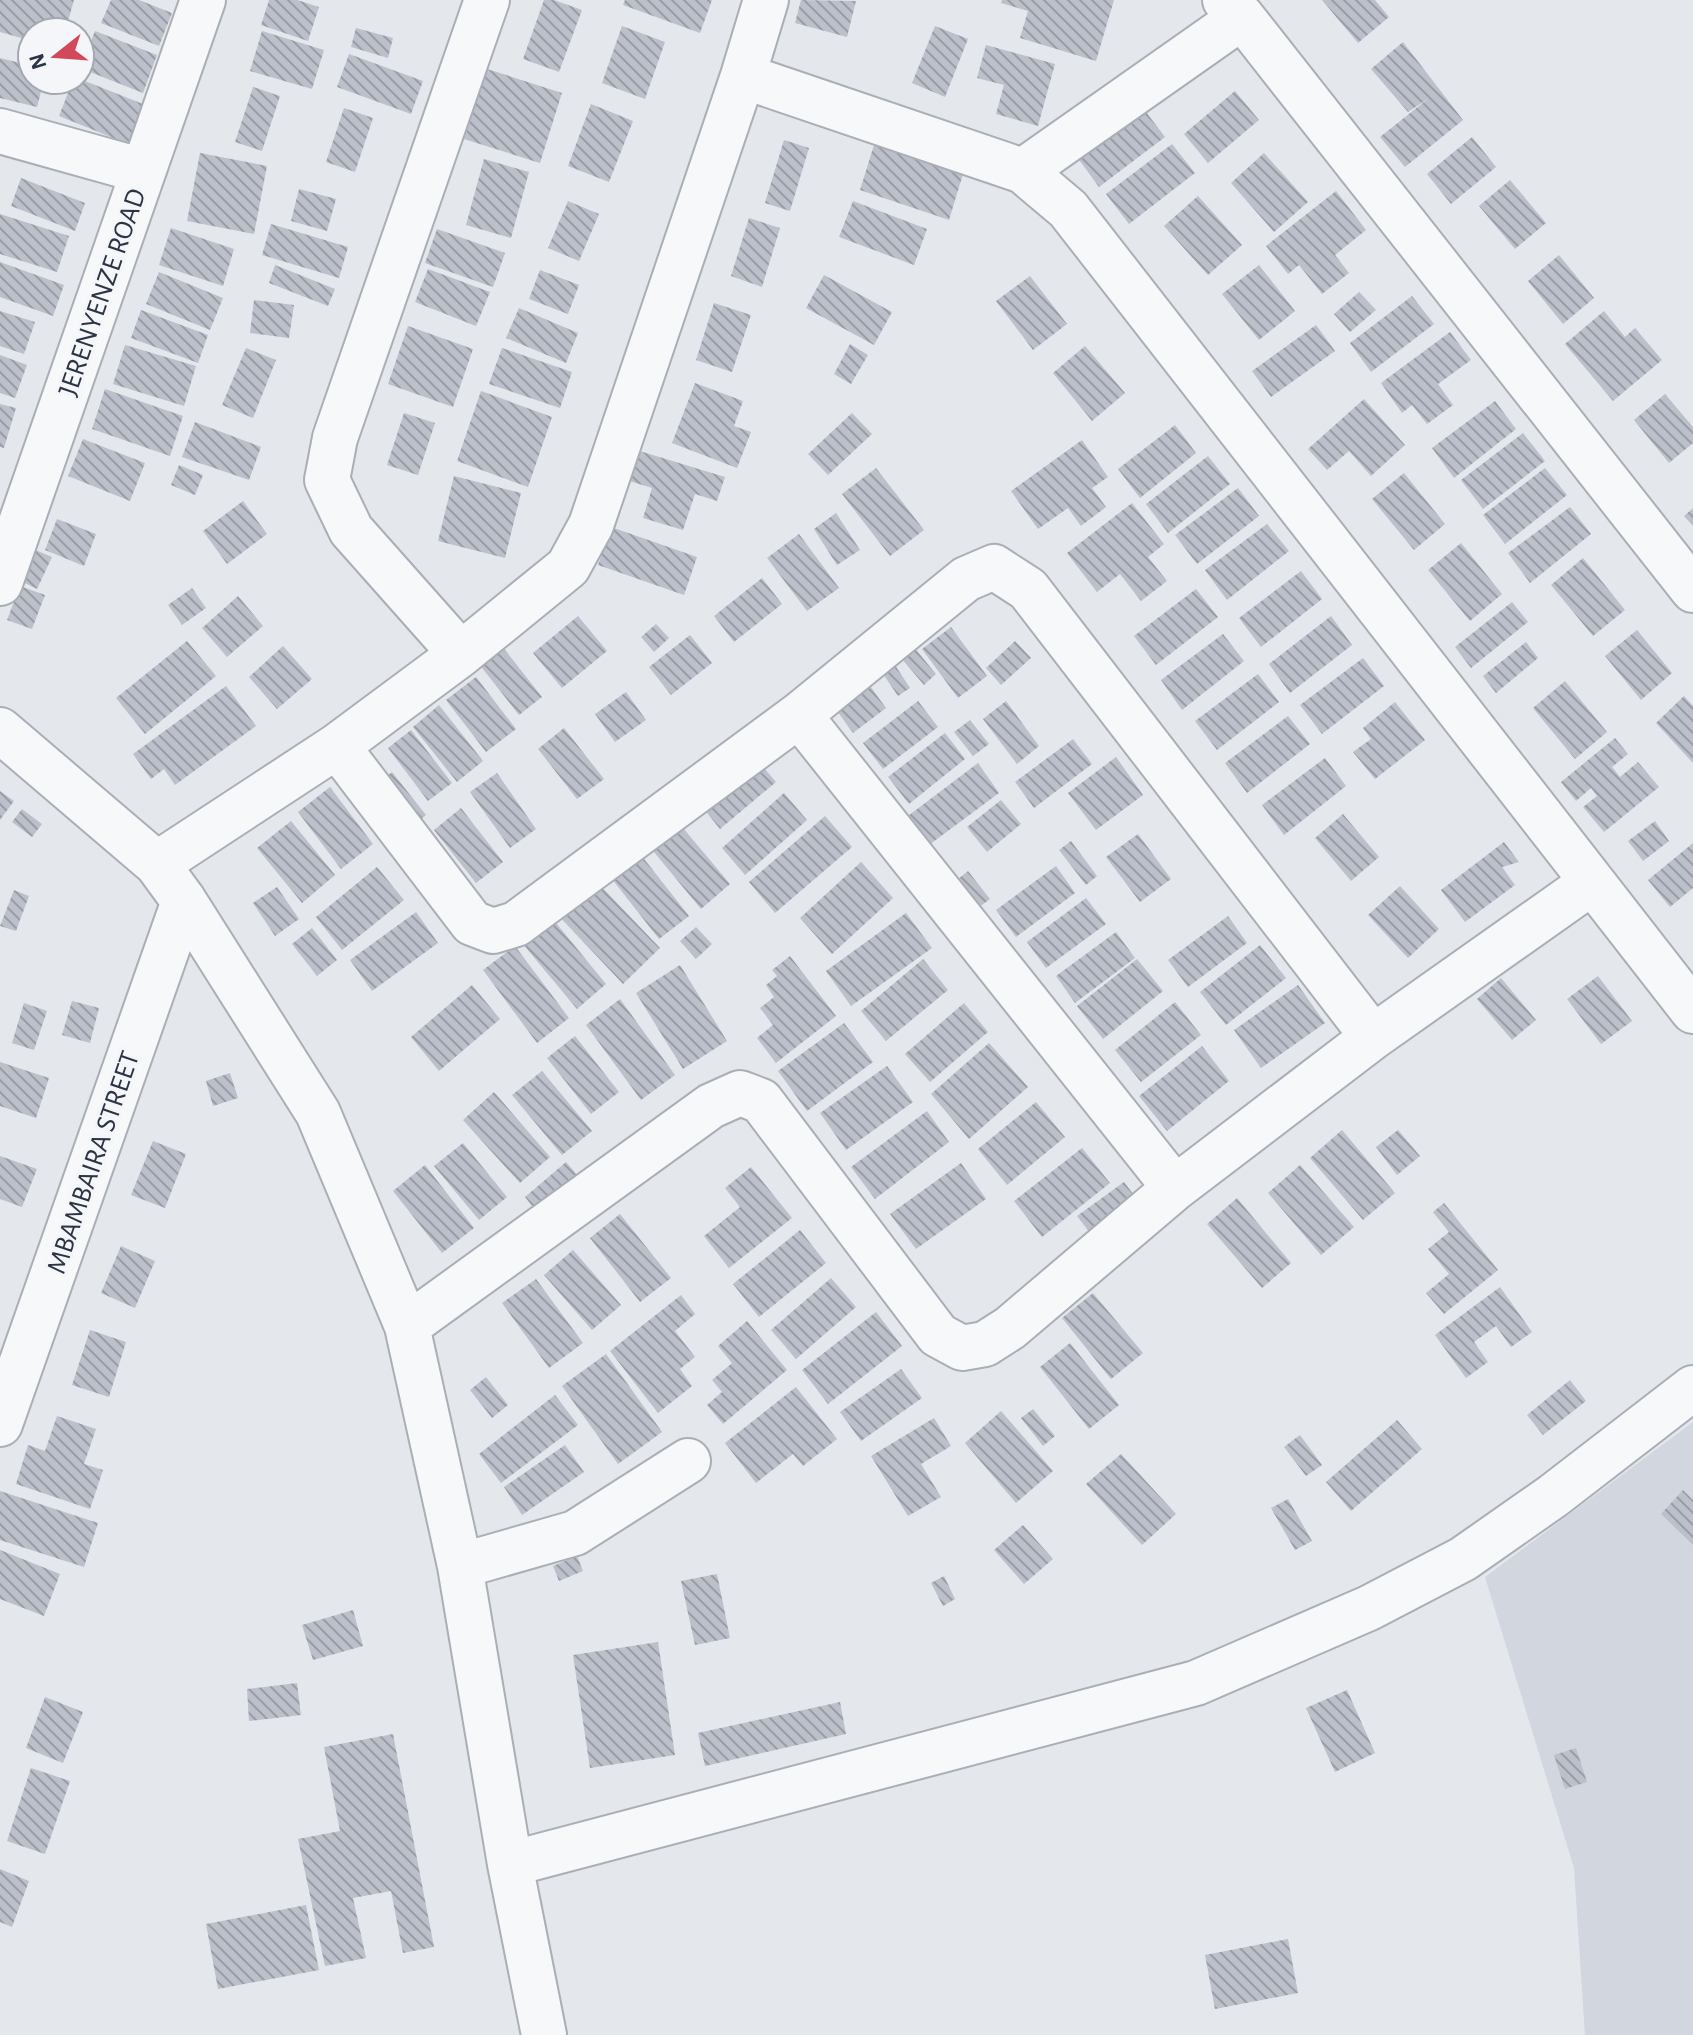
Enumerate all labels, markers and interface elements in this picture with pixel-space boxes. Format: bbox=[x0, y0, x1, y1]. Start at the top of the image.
north arrow bbox=[16, 16, 96, 96]
text: N bbox=[25, 51, 51, 72]
street label: JERENYENZE ROAD bbox=[54, 185, 152, 400]
street label: MBAMBAIRA STREET bbox=[43, 1048, 145, 1277]

